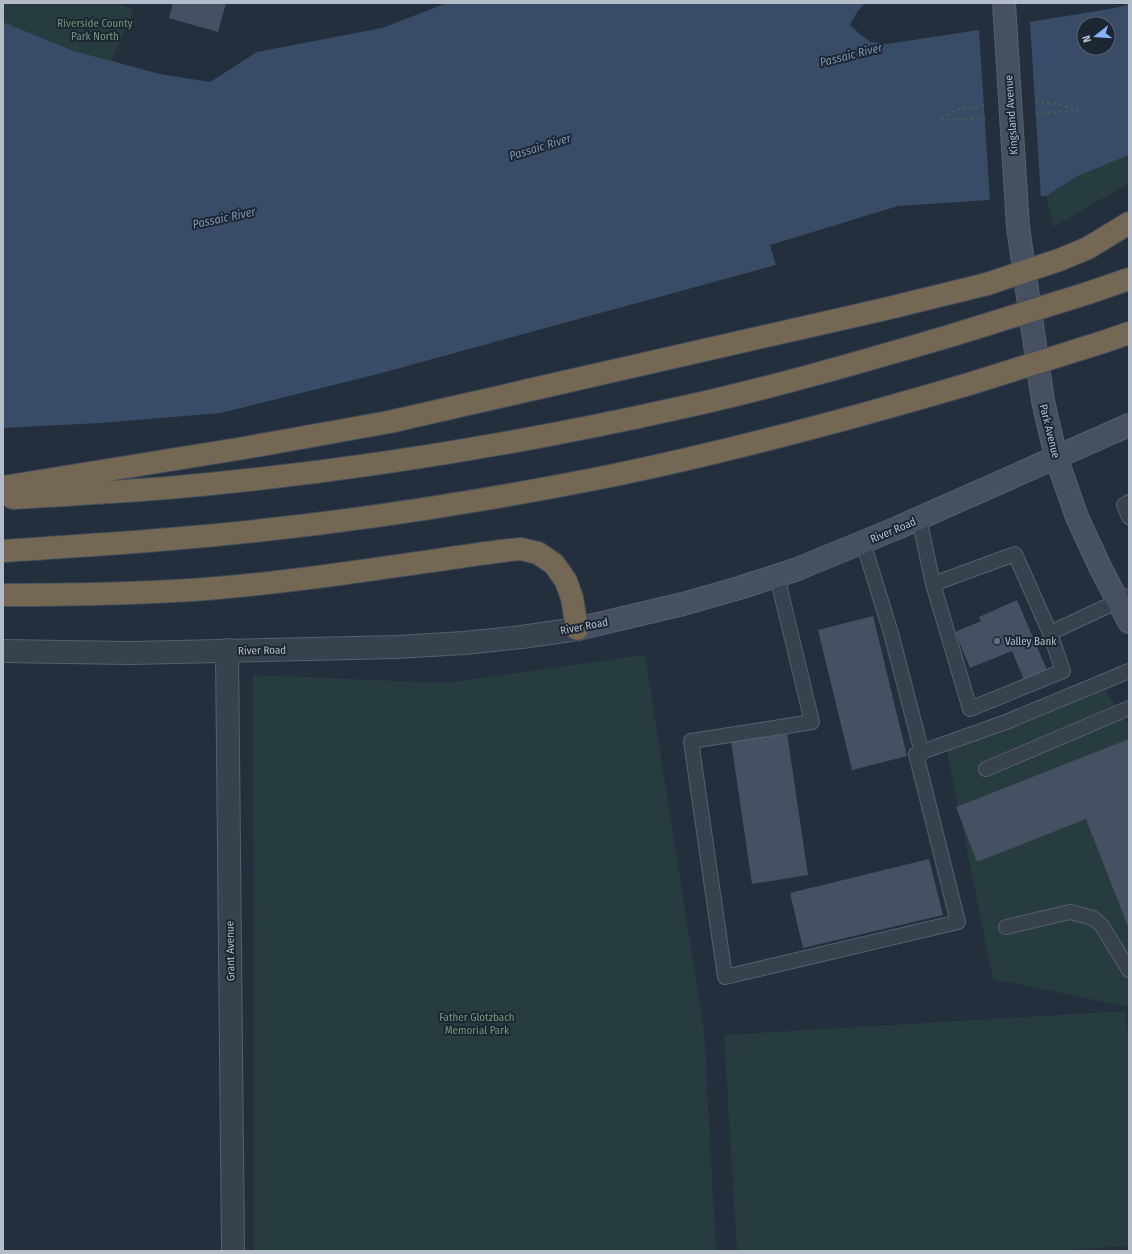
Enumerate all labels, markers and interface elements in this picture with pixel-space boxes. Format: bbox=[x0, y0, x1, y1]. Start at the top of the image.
north arrow bbox=[1076, 16, 1116, 56]
park label: Riverside County Park North bbox=[57, 17, 133, 43]
text: N bbox=[1080, 34, 1094, 44]
water label: Passaic River bbox=[818, 40, 884, 70]
street label: Kingsland Avenue bbox=[1002, 75, 1021, 155]
water label: Passaic River bbox=[507, 131, 573, 163]
water label: Passaic River bbox=[191, 204, 258, 231]
street label: Park Avenue bbox=[1037, 403, 1062, 459]
street label: River Road bbox=[868, 515, 918, 546]
street label: River Road bbox=[559, 616, 609, 637]
place label: Valley Bank bbox=[1005, 635, 1057, 648]
marker: Valley Bank bbox=[992, 636, 1002, 646]
street label: River Road bbox=[238, 644, 286, 657]
street label: Grant Avenue bbox=[223, 921, 238, 981]
park label: Father Glotzbach Memorial Park bbox=[439, 1011, 515, 1037]

